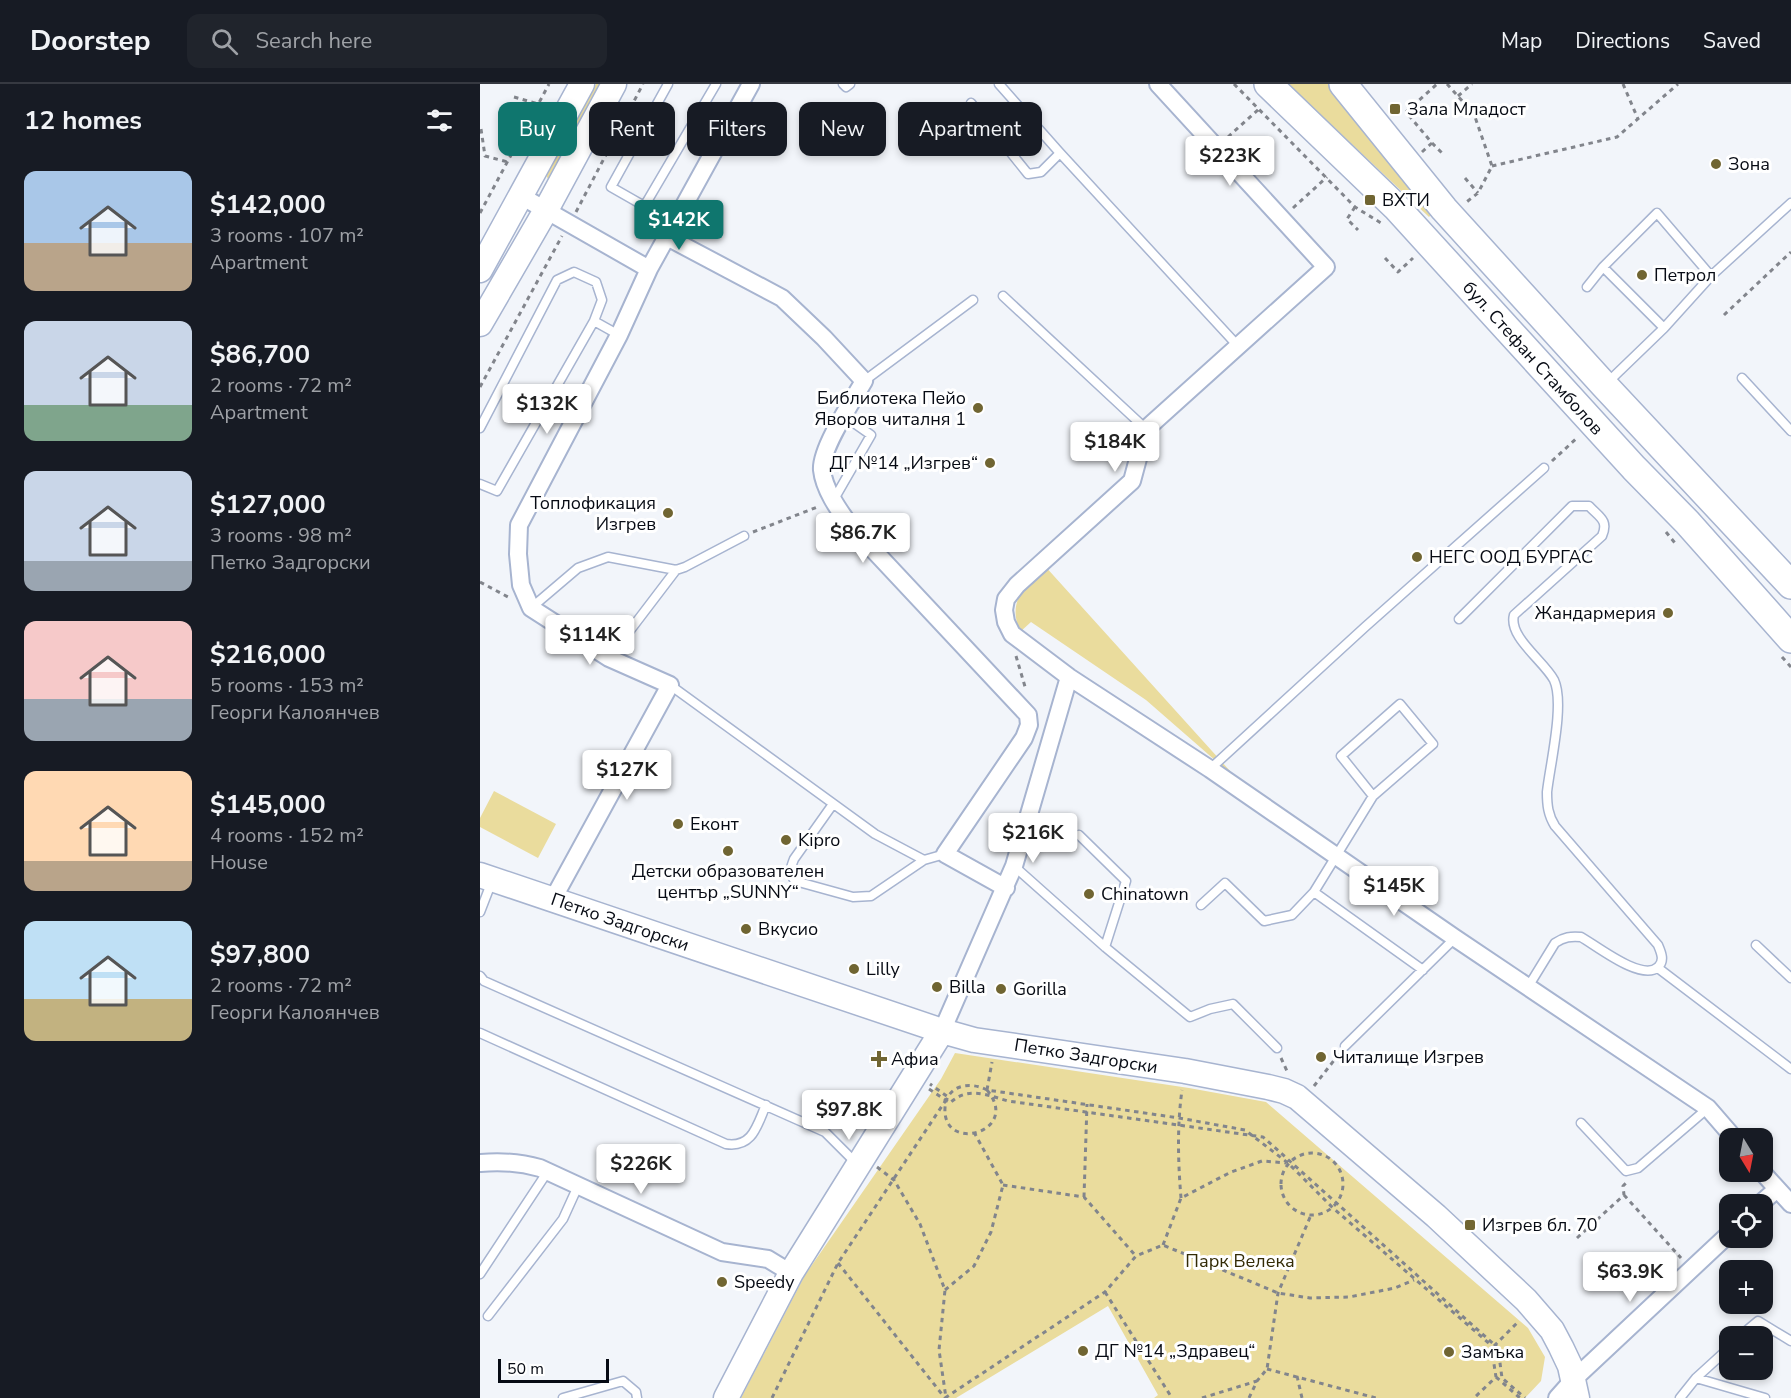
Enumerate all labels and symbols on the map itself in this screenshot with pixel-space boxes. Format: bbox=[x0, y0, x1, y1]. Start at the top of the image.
place label: Зала Младост bbox=[1407, 97, 1526, 121]
marker: Зала Младост bbox=[1388, 102, 1402, 116]
pin: $223K bbox=[1188, 136, 1272, 187]
place label: Зона bbox=[1728, 152, 1770, 176]
marker: Зона bbox=[1709, 157, 1723, 171]
place label: ВХТИ bbox=[1382, 188, 1430, 212]
marker: ВХТИ bbox=[1363, 193, 1377, 207]
pin: $142K bbox=[637, 200, 721, 251]
place label: Петрол bbox=[1654, 263, 1716, 287]
marker: Петрол bbox=[1635, 268, 1649, 282]
street label: бул. Стефан Стамболов bbox=[1457, 276, 1609, 440]
pin: $132K bbox=[505, 384, 589, 435]
place label: Библиотека Пейо Яворов читалня 1 bbox=[814, 386, 966, 431]
marker: Библиотека Пейо Яворов читалня 1 bbox=[971, 401, 985, 415]
pin: $184K bbox=[1073, 422, 1157, 473]
place label: ДГ №14 „Изгрев“ bbox=[829, 451, 978, 475]
marker: ДГ №14 „Изгрев“ bbox=[983, 456, 997, 470]
place label: Топлофикация Изгрев bbox=[530, 491, 656, 536]
marker: Топлофикация Изгрев bbox=[661, 506, 675, 520]
pin: $86.7K bbox=[814, 513, 912, 564]
place label: НЕГС ООД БУРГАС bbox=[1429, 545, 1593, 569]
marker: НЕГС ООД БУРГАС bbox=[1410, 550, 1424, 564]
place label: Жандармерия bbox=[1535, 601, 1656, 625]
marker: Жандармерия bbox=[1661, 606, 1675, 620]
pin: $114K bbox=[548, 615, 632, 666]
pin: $127K bbox=[585, 750, 669, 801]
place label: Еконт bbox=[690, 812, 739, 836]
pin: $216K bbox=[991, 813, 1075, 864]
marker: Еконт bbox=[671, 817, 685, 831]
place label: Kipro bbox=[798, 828, 840, 852]
marker: Kipro bbox=[779, 833, 793, 847]
marker: Детски образователен център „SUNNY“ bbox=[721, 844, 735, 858]
place label: Детски образователен център „SUNNY“ bbox=[632, 859, 824, 904]
pin: $145K bbox=[1352, 866, 1436, 917]
place label: Chinatown bbox=[1101, 882, 1189, 906]
street label: Петко Задгорски bbox=[548, 887, 692, 957]
marker: Chinatown bbox=[1082, 887, 1096, 901]
place label: Вкусио bbox=[758, 917, 818, 941]
marker: Вкусио bbox=[739, 922, 753, 936]
place label: Lilly bbox=[866, 957, 900, 981]
marker: Lilly bbox=[847, 962, 861, 976]
place label: Billa bbox=[949, 975, 986, 999]
place label: Gorilla bbox=[1013, 977, 1067, 1001]
marker: Billa bbox=[930, 980, 944, 994]
marker: Gorilla bbox=[994, 982, 1008, 996]
street label: Петко Задгорски bbox=[1013, 1033, 1159, 1079]
place label: Читалище Изгрев bbox=[1333, 1045, 1484, 1069]
place label: Афиа bbox=[891, 1047, 939, 1071]
marker: Читалище Изгрев bbox=[1314, 1050, 1328, 1064]
marker: Афиа bbox=[872, 1052, 886, 1066]
pin: $97.8K bbox=[800, 1090, 898, 1141]
north arrow bbox=[1719, 1128, 1773, 1182]
pin: $226K bbox=[599, 1144, 683, 1195]
place label: Изгрев бл. 70 bbox=[1482, 1213, 1598, 1237]
marker: Изгрев бл. 70 bbox=[1463, 1218, 1477, 1232]
park label: Парк Велека bbox=[1185, 1249, 1295, 1273]
pin: $63.9K bbox=[1581, 1252, 1679, 1303]
place label: Speedy bbox=[734, 1270, 795, 1294]
marker: Speedy bbox=[715, 1275, 729, 1289]
place label: ДГ №14 „Здравец“ bbox=[1095, 1339, 1255, 1363]
place label: Замъка bbox=[1461, 1340, 1524, 1364]
marker: ДГ №14 „Здравец“ bbox=[1076, 1344, 1090, 1358]
marker: Замъка bbox=[1442, 1345, 1456, 1359]
scale bar bbox=[498, 1356, 609, 1384]

